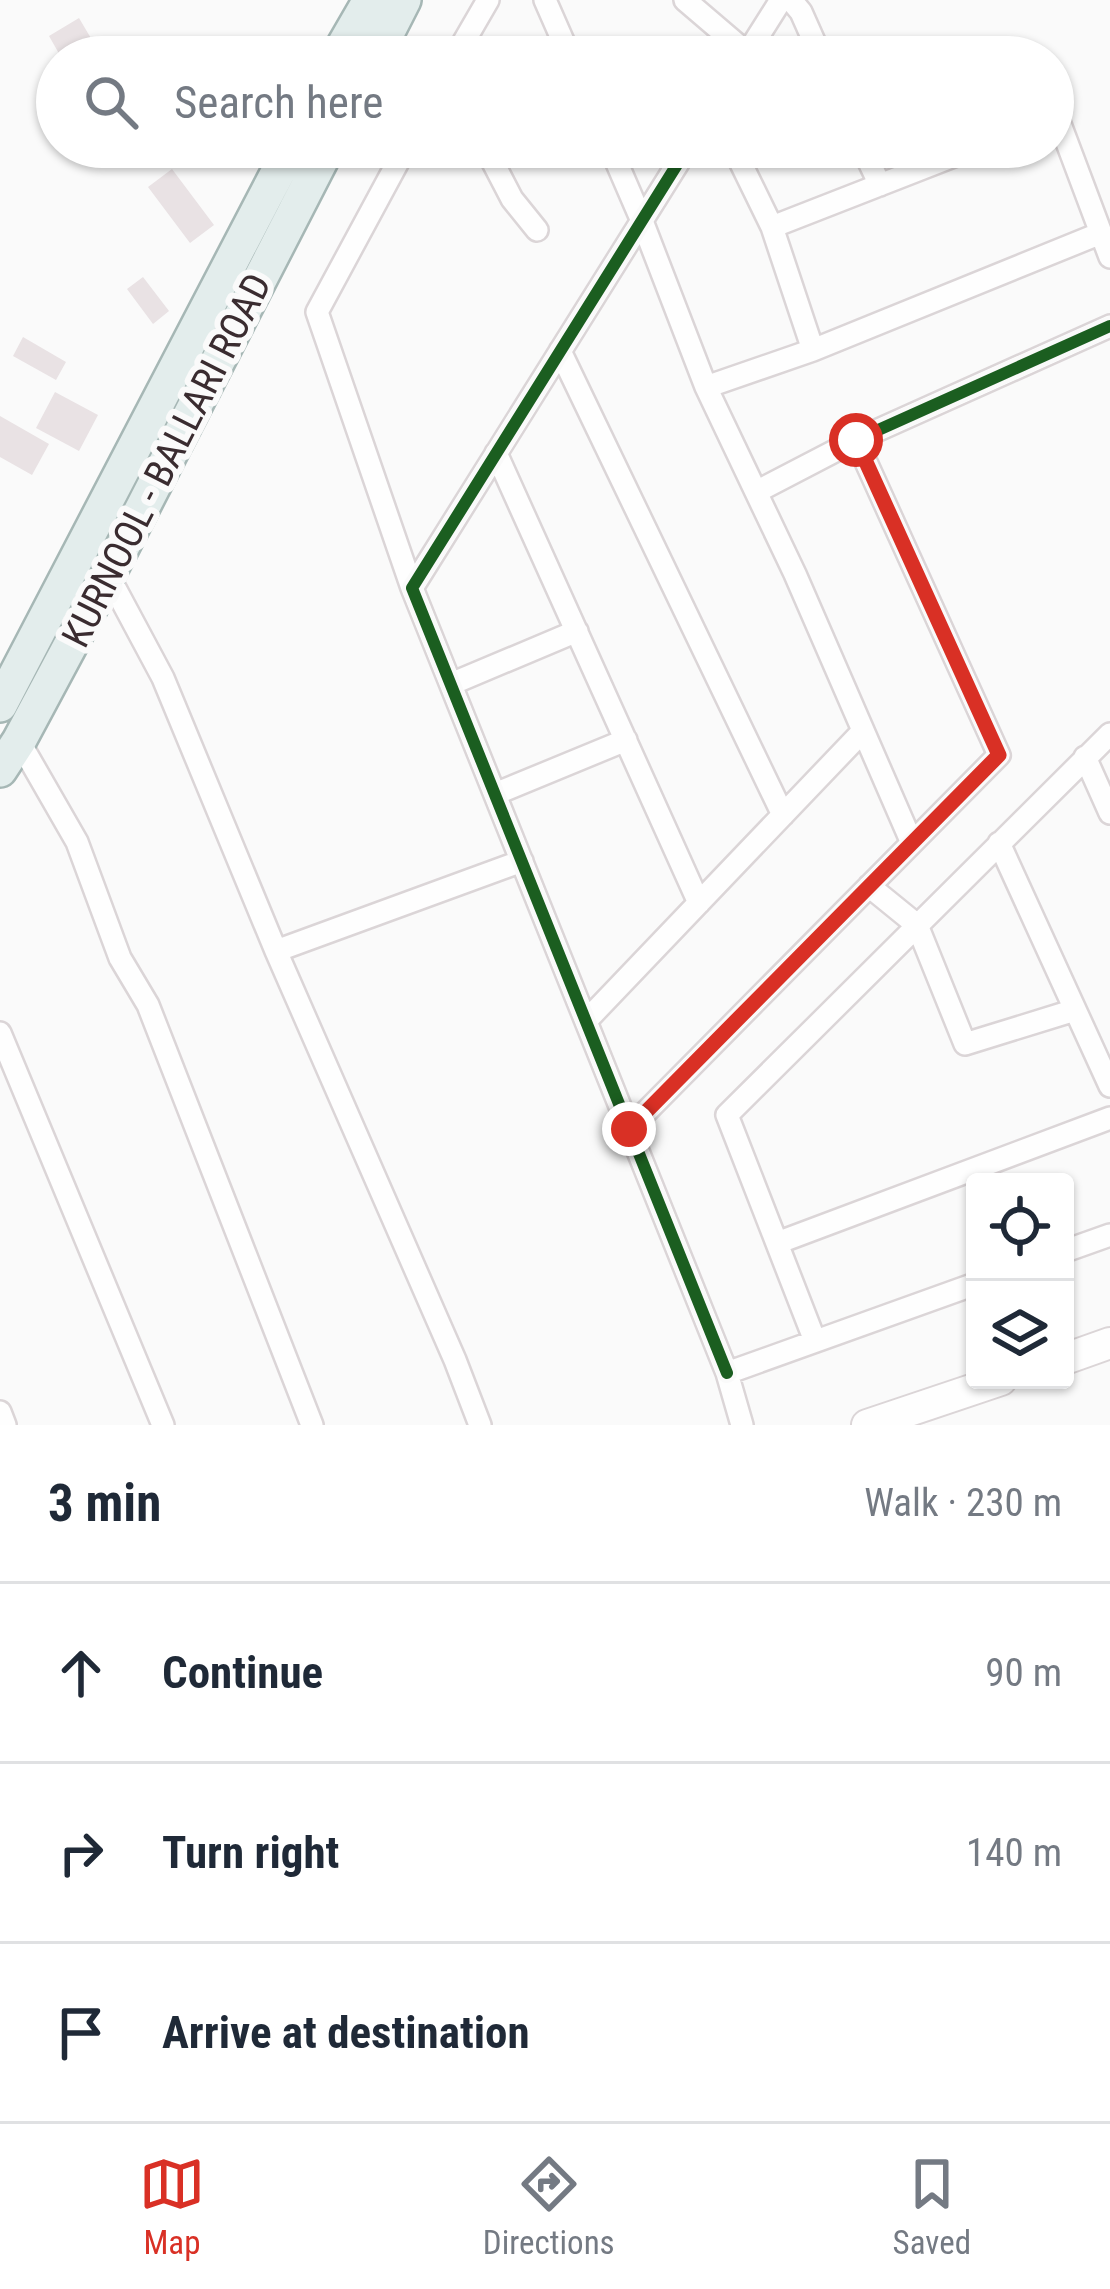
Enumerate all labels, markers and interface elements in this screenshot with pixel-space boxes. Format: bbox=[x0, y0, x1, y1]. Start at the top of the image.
search box bbox=[36, 36, 1074, 168]
icon: search bbox=[78, 69, 144, 135]
text: Search here bbox=[174, 76, 383, 129]
street label: KURNOOL - BALLARI ROAD bbox=[53, 266, 281, 655]
route start bbox=[829, 413, 883, 467]
route end bbox=[602, 1102, 656, 1156]
map controls bbox=[966, 1173, 1074, 1389]
button: locate bbox=[966, 1173, 1074, 1281]
button: layers bbox=[966, 1281, 1074, 1389]
text: 3 min bbox=[48, 1474, 161, 1533]
text: Walk · 230 m bbox=[864, 1480, 1062, 1526]
icon: ahead bbox=[48, 1640, 114, 1706]
text: Continue bbox=[162, 1646, 323, 1699]
text: 90 m bbox=[985, 1650, 1062, 1696]
icon: right bbox=[48, 1820, 114, 1886]
text: Turn right bbox=[162, 1826, 339, 1879]
text: 140 m bbox=[966, 1830, 1062, 1876]
icon: arrive bbox=[48, 2000, 114, 2066]
text: Arrive at destination bbox=[162, 2006, 530, 2059]
tab: Map bbox=[139, 2151, 205, 2262]
tab: Directions bbox=[483, 2151, 615, 2262]
tab: Saved bbox=[893, 2151, 971, 2262]

